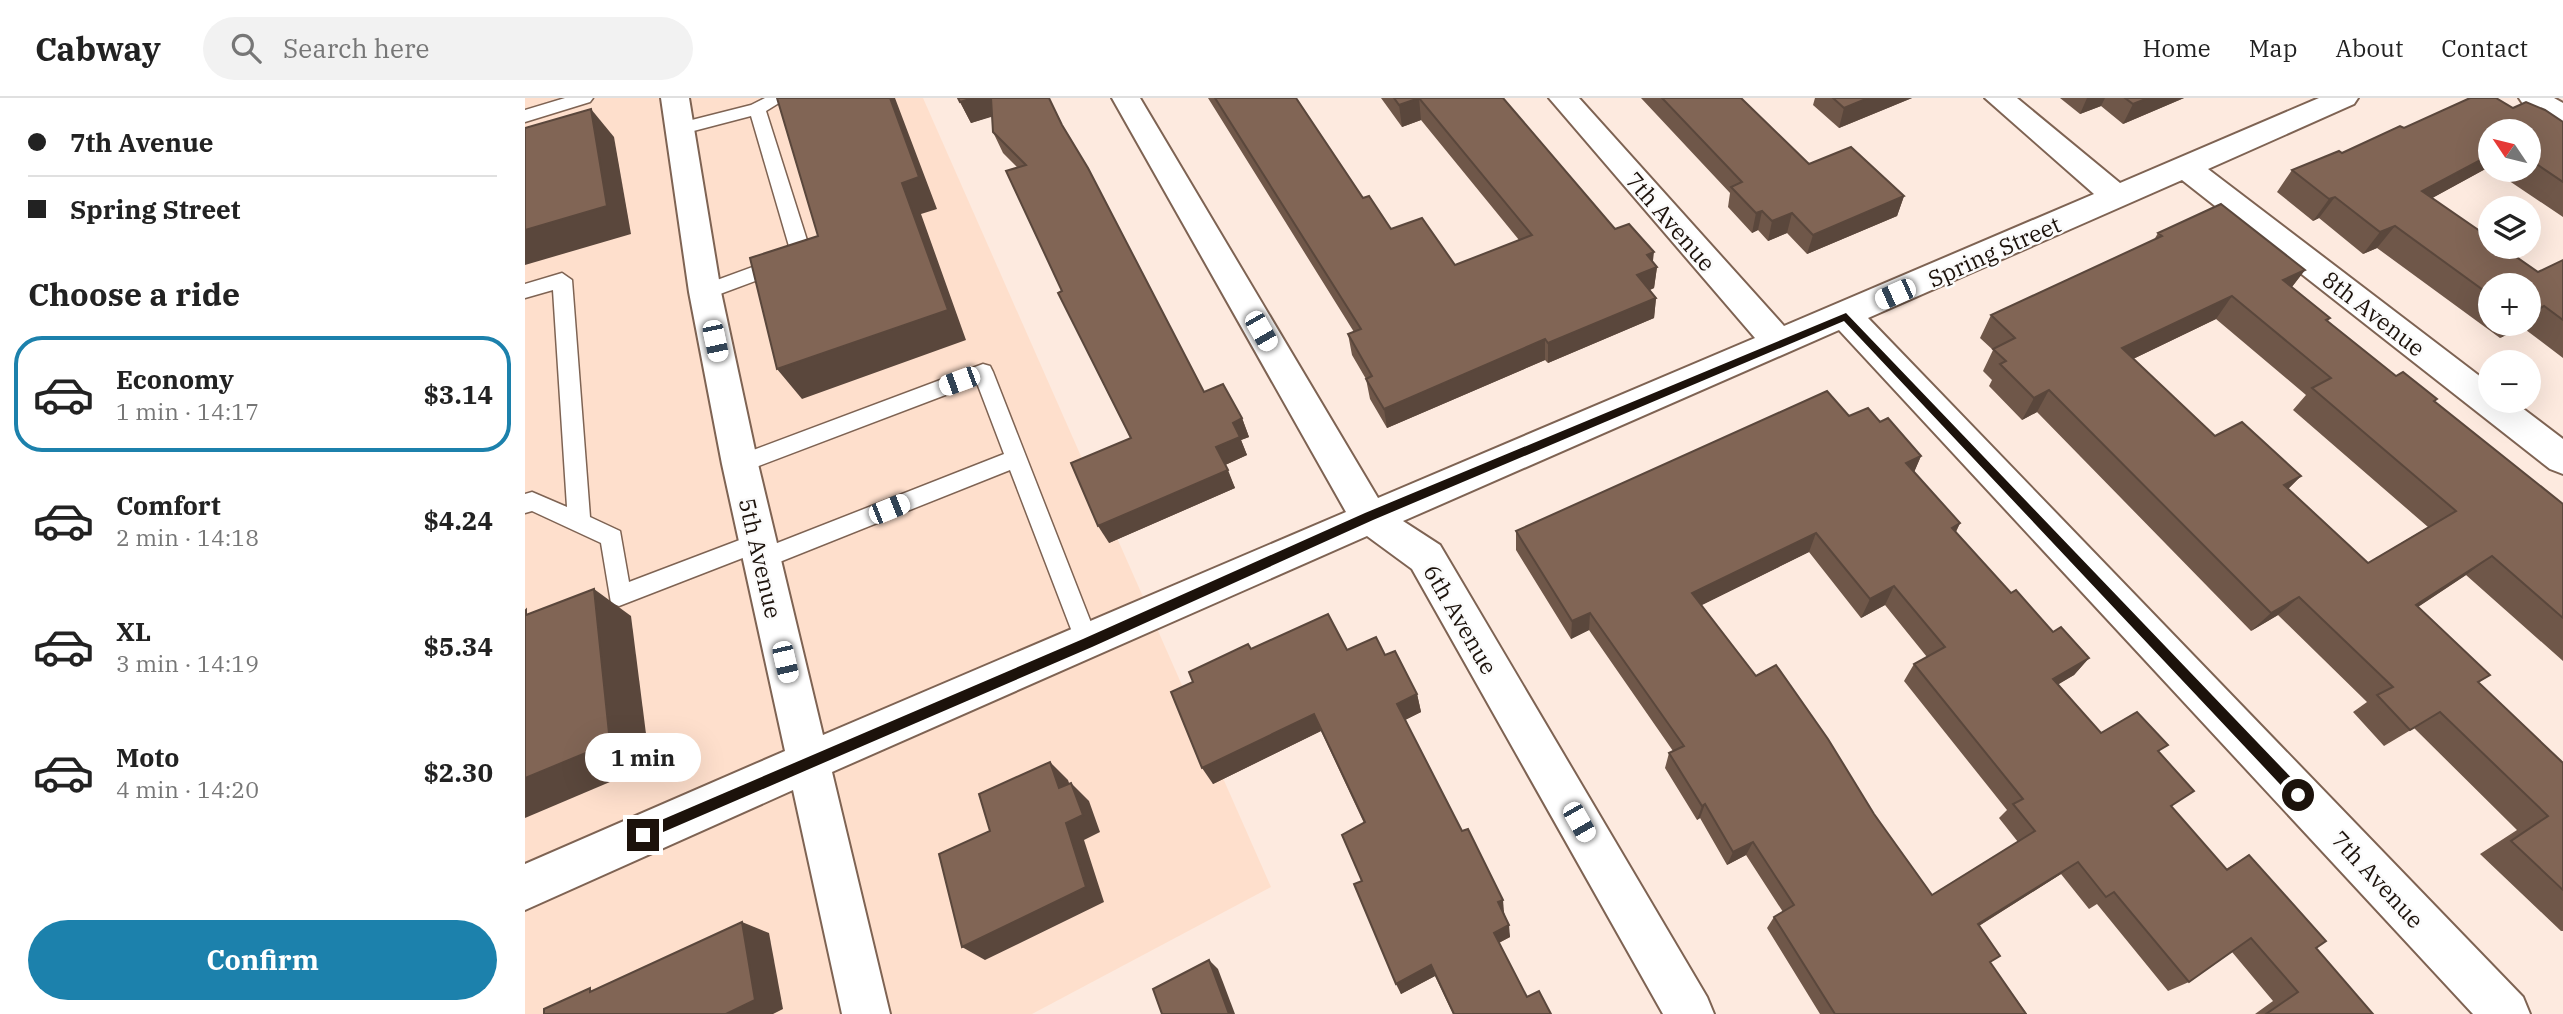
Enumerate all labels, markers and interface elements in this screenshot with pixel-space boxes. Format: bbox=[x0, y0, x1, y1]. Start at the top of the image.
search box bbox=[203, 17, 693, 80]
text: Cabway bbox=[35, 27, 161, 70]
icon: search bbox=[227, 29, 265, 67]
text: Search here bbox=[283, 31, 429, 65]
text: Home bbox=[2143, 32, 2211, 64]
text: Map bbox=[2249, 32, 2297, 64]
text: About bbox=[2335, 32, 2403, 64]
text: Contact bbox=[2441, 32, 2528, 64]
north arrow bbox=[2478, 119, 2541, 182]
map controls bbox=[2478, 119, 2541, 413]
text: 7th Avenue bbox=[70, 125, 213, 159]
street label: 7th Avenue bbox=[1620, 165, 1722, 277]
text: Spring Street bbox=[70, 192, 241, 226]
button: layers bbox=[2478, 196, 2541, 259]
street label: Spring Street bbox=[1923, 208, 2065, 294]
street label: 8th Avenue bbox=[2317, 263, 2431, 363]
text: Choose a ride bbox=[28, 273, 240, 315]
button: + bbox=[2478, 273, 2541, 336]
car bbox=[1872, 276, 1919, 312]
car bbox=[1242, 308, 1281, 354]
car bbox=[701, 318, 730, 364]
button: − bbox=[2478, 350, 2541, 413]
text: Economy bbox=[116, 362, 234, 396]
icon: car bbox=[32, 363, 95, 426]
car bbox=[936, 364, 983, 398]
text: $3.14 bbox=[423, 377, 493, 411]
text: 1 min · 14:17 bbox=[116, 396, 259, 426]
text: Comfort bbox=[116, 488, 221, 522]
icon: car bbox=[32, 489, 95, 552]
car bbox=[866, 491, 913, 527]
street label: 5th Avenue bbox=[733, 495, 789, 621]
text: $4.24 bbox=[423, 503, 493, 537]
text: 2 min · 14:18 bbox=[116, 522, 259, 552]
street label: 6th Avenue bbox=[1417, 558, 1505, 680]
text: XL bbox=[116, 614, 151, 648]
icon: car bbox=[32, 615, 95, 678]
text: $5.34 bbox=[423, 629, 493, 663]
car bbox=[771, 639, 800, 685]
text: 3 min · 14:19 bbox=[116, 648, 259, 678]
callout: 1 min bbox=[585, 734, 701, 782]
text: Moto bbox=[116, 740, 179, 774]
icon: car bbox=[32, 741, 95, 804]
text: 1 min bbox=[611, 742, 675, 772]
text: $2.30 bbox=[423, 755, 493, 789]
text: 4 min · 14:20 bbox=[116, 774, 259, 804]
route start bbox=[2282, 779, 2314, 811]
car bbox=[1560, 799, 1599, 845]
route end bbox=[627, 819, 659, 851]
street label: 7th Avenue bbox=[2325, 824, 2431, 934]
button: Confirm bbox=[28, 920, 497, 1000]

